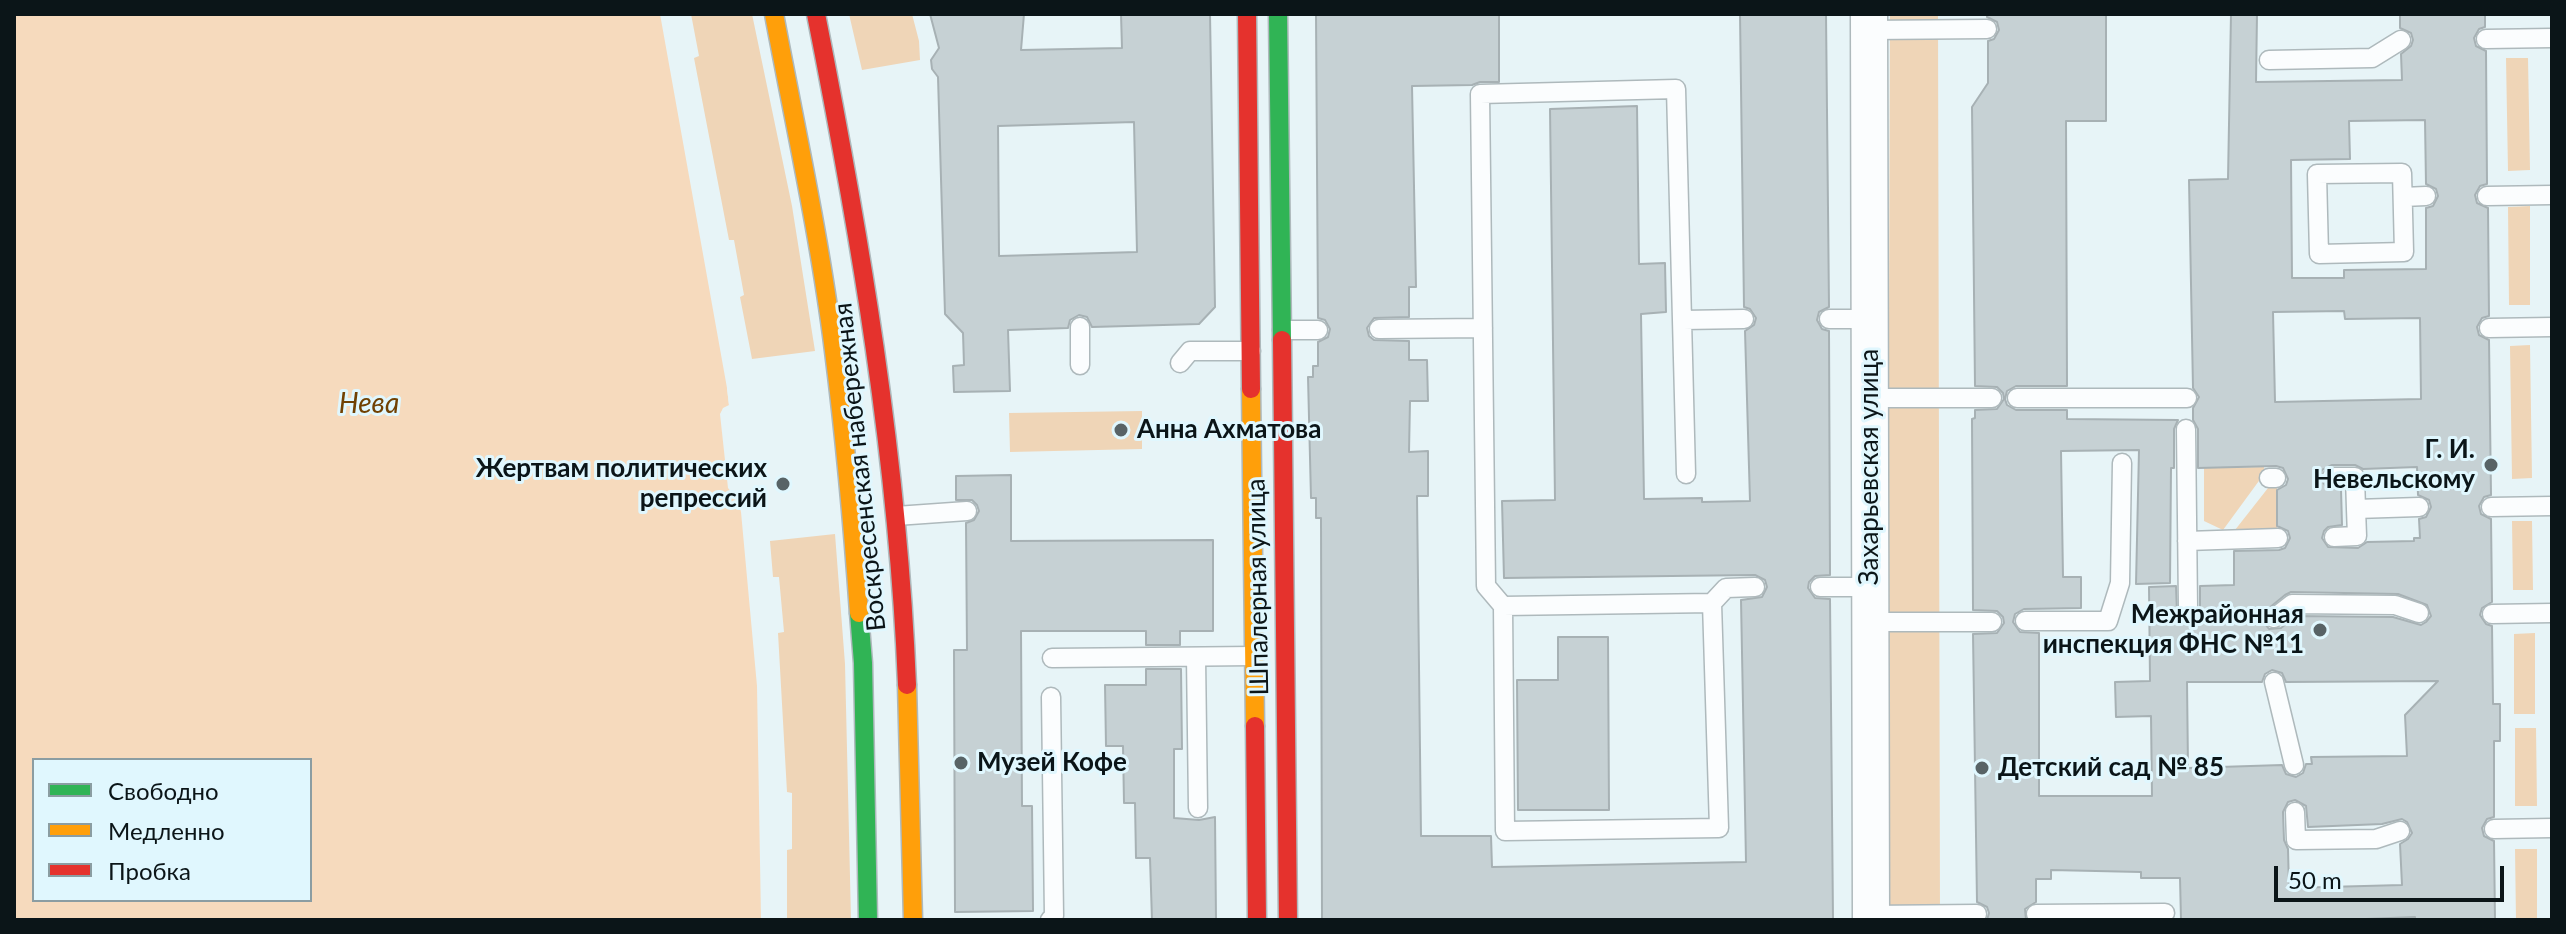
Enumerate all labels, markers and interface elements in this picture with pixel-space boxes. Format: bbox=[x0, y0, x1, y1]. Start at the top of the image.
street label: Воскресенская набережная bbox=[827, 301, 893, 633]
street label: Захарьевская улица bbox=[1854, 349, 1886, 585]
water label: Нева bbox=[339, 387, 399, 421]
place label: Анна Ахматова bbox=[1137, 414, 1321, 446]
marker: Анна Ахматова bbox=[1112, 421, 1130, 439]
place label: Г. И. Невельскому bbox=[2313, 434, 2475, 496]
place label: Жертвам политических репрессий bbox=[476, 453, 767, 514]
marker: Г. И. Невельскому bbox=[2482, 456, 2500, 474]
marker: Жертвам политических репрессий bbox=[774, 475, 792, 493]
street label: Шпалерная улица bbox=[1241, 478, 1275, 696]
place label: Межрайонная инспекция ФНС №11 bbox=[2043, 599, 2304, 660]
marker: Межрайонная инспекция ФНС №11 bbox=[2311, 621, 2329, 639]
place label: Музей Кофе bbox=[977, 747, 1127, 779]
place label: Детский сад № 85 bbox=[1998, 752, 2224, 784]
marker: Музей Кофе bbox=[952, 754, 970, 772]
legend bbox=[32, 758, 312, 902]
marker: Детский сад № 85 bbox=[1973, 759, 1991, 777]
text: Свободно bbox=[108, 776, 219, 805]
text: Медленно bbox=[108, 816, 225, 845]
scale bar bbox=[2278, 850, 2508, 900]
text: Пробка bbox=[108, 856, 191, 885]
text: 50 m bbox=[2288, 865, 2342, 894]

